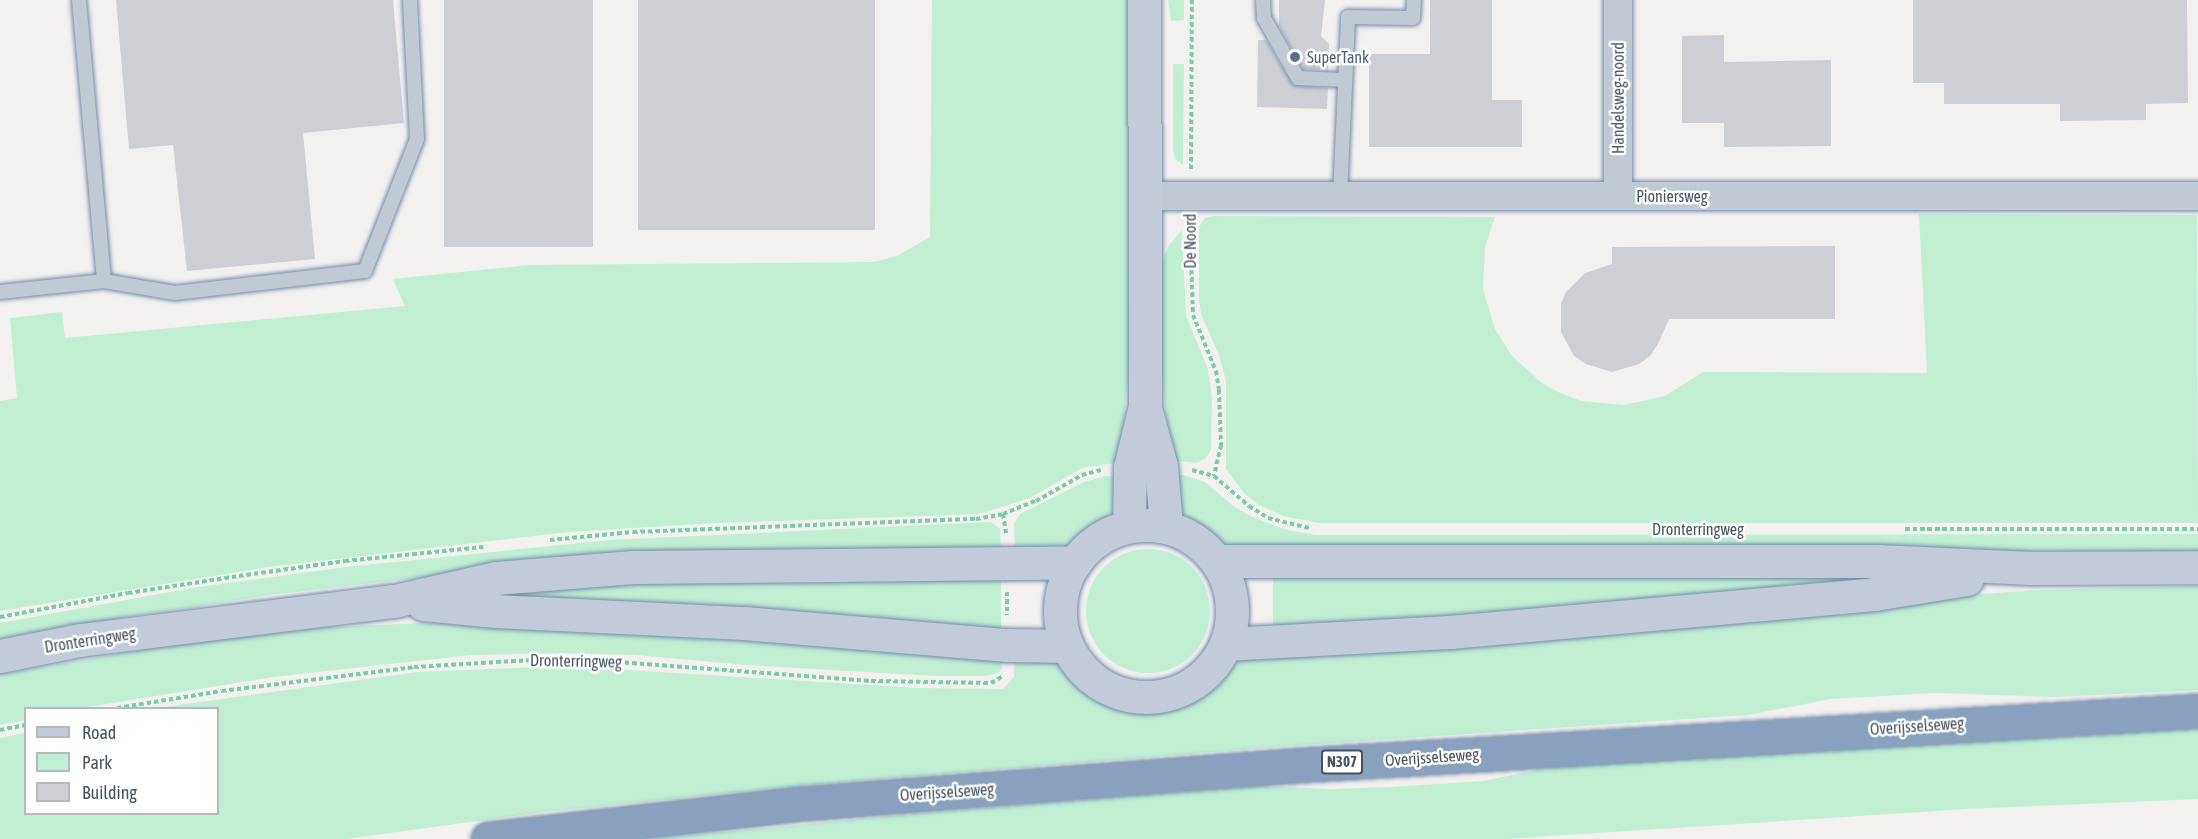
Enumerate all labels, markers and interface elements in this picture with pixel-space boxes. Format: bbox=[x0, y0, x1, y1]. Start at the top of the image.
street label: Handelsweg-noord bbox=[1608, 42, 1628, 154]
place label: SuperTank bbox=[1307, 47, 1369, 67]
marker: SuperTank bbox=[1288, 50, 1302, 64]
street label: Pioniersweg bbox=[1636, 186, 1708, 206]
street label: De Noord bbox=[1180, 213, 1200, 269]
street label: Dronterringweg bbox=[1652, 519, 1744, 539]
street label: Dronterringweg bbox=[43, 623, 137, 657]
street label: Dronterringweg bbox=[530, 651, 622, 671]
legend bbox=[24, 707, 219, 815]
street label: Overijsselseweg bbox=[1869, 713, 1965, 739]
text: Road bbox=[82, 722, 116, 743]
street label: Overijsselseweg bbox=[1384, 744, 1480, 770]
road number: N307 bbox=[1321, 750, 1363, 774]
text: Park bbox=[82, 752, 112, 773]
street label: Overijsselseweg bbox=[899, 779, 995, 805]
text: Building bbox=[82, 782, 137, 803]

